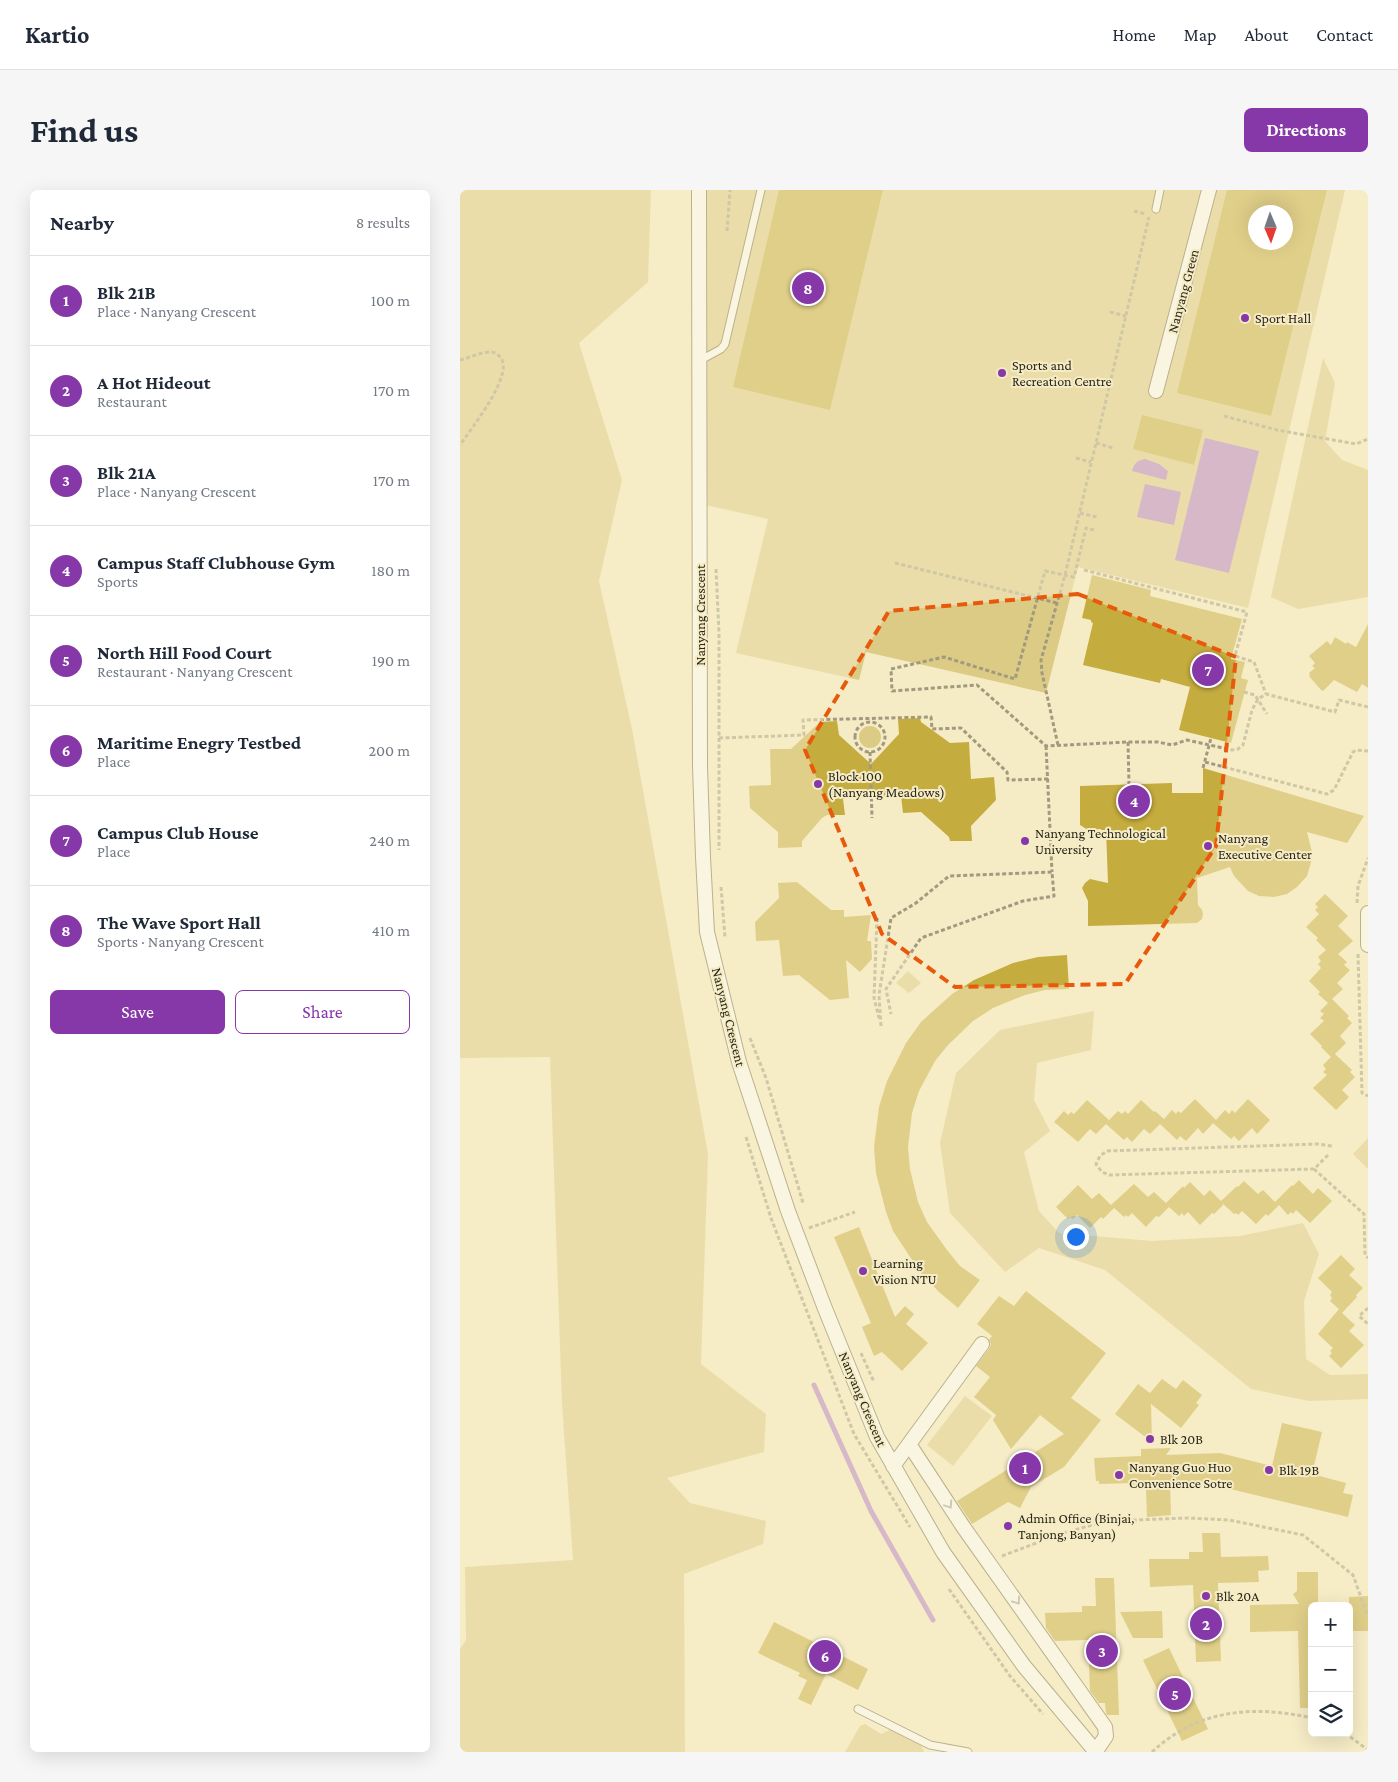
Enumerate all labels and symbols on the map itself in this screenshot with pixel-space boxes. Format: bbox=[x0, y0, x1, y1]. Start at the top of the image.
north arrow bbox=[1248, 205, 1293, 250]
street label: Nanyang Green bbox=[1164, 247, 1202, 335]
pin: 8 bbox=[792, 269, 824, 307]
place label: Sport Hall bbox=[1255, 310, 1311, 326]
marker: Sport Hall bbox=[1239, 312, 1251, 324]
place label: Sports and Recreation Centre bbox=[1012, 357, 1112, 389]
marker: Sports and Recreation Centre bbox=[996, 367, 1008, 379]
street label: Nanyang Crescent bbox=[692, 564, 708, 666]
pin: 7 bbox=[1192, 651, 1224, 689]
place label: Block 100 (Nanyang Meadows) bbox=[828, 768, 945, 801]
marker: Block 100 (Nanyang Meadows) bbox=[812, 778, 824, 790]
pin: 4 bbox=[1118, 782, 1150, 820]
place label: Nanyang Technological University bbox=[1035, 825, 1166, 857]
place label: Nanyang Executive Center bbox=[1218, 830, 1312, 862]
marker: Nanyang Technological University bbox=[1019, 835, 1031, 847]
marker: Nanyang Executive Center bbox=[1202, 840, 1214, 852]
street label: Nanyang Crescent bbox=[709, 966, 749, 1069]
your location bbox=[1063, 1224, 1089, 1250]
place label: Learning Vision NTU bbox=[873, 1255, 937, 1287]
marker: Learning Vision NTU bbox=[857, 1265, 869, 1277]
street label: Nanyang Crescent bbox=[836, 1349, 890, 1449]
place label: Blk 20B bbox=[1160, 1431, 1203, 1447]
marker: Blk 20B bbox=[1144, 1433, 1156, 1445]
pin: 1 bbox=[1009, 1449, 1041, 1487]
place label: Nanyang Guo Huo Convenience Sotre bbox=[1129, 1459, 1232, 1491]
place label: Blk 19B bbox=[1279, 1462, 1319, 1478]
marker: Blk 19B bbox=[1263, 1464, 1275, 1476]
marker: Nanyang Guo Huo Convenience Sotre bbox=[1113, 1469, 1125, 1481]
one-way arrow bbox=[943, 1500, 952, 1509]
place label: Admin Office (Binjai, Tanjong, Banyan) bbox=[1018, 1510, 1134, 1543]
marker: Admin Office (Binjai, Tanjong, Banyan) bbox=[1002, 1520, 1014, 1532]
place label: Blk 20A bbox=[1216, 1588, 1259, 1604]
marker: Blk 20A bbox=[1200, 1590, 1212, 1602]
one-way arrow bbox=[1011, 1595, 1020, 1605]
pin: 2 bbox=[1190, 1605, 1222, 1643]
pin: 3 bbox=[1086, 1632, 1118, 1670]
pin: 6 bbox=[809, 1637, 841, 1675]
pin: 5 bbox=[1159, 1675, 1191, 1713]

